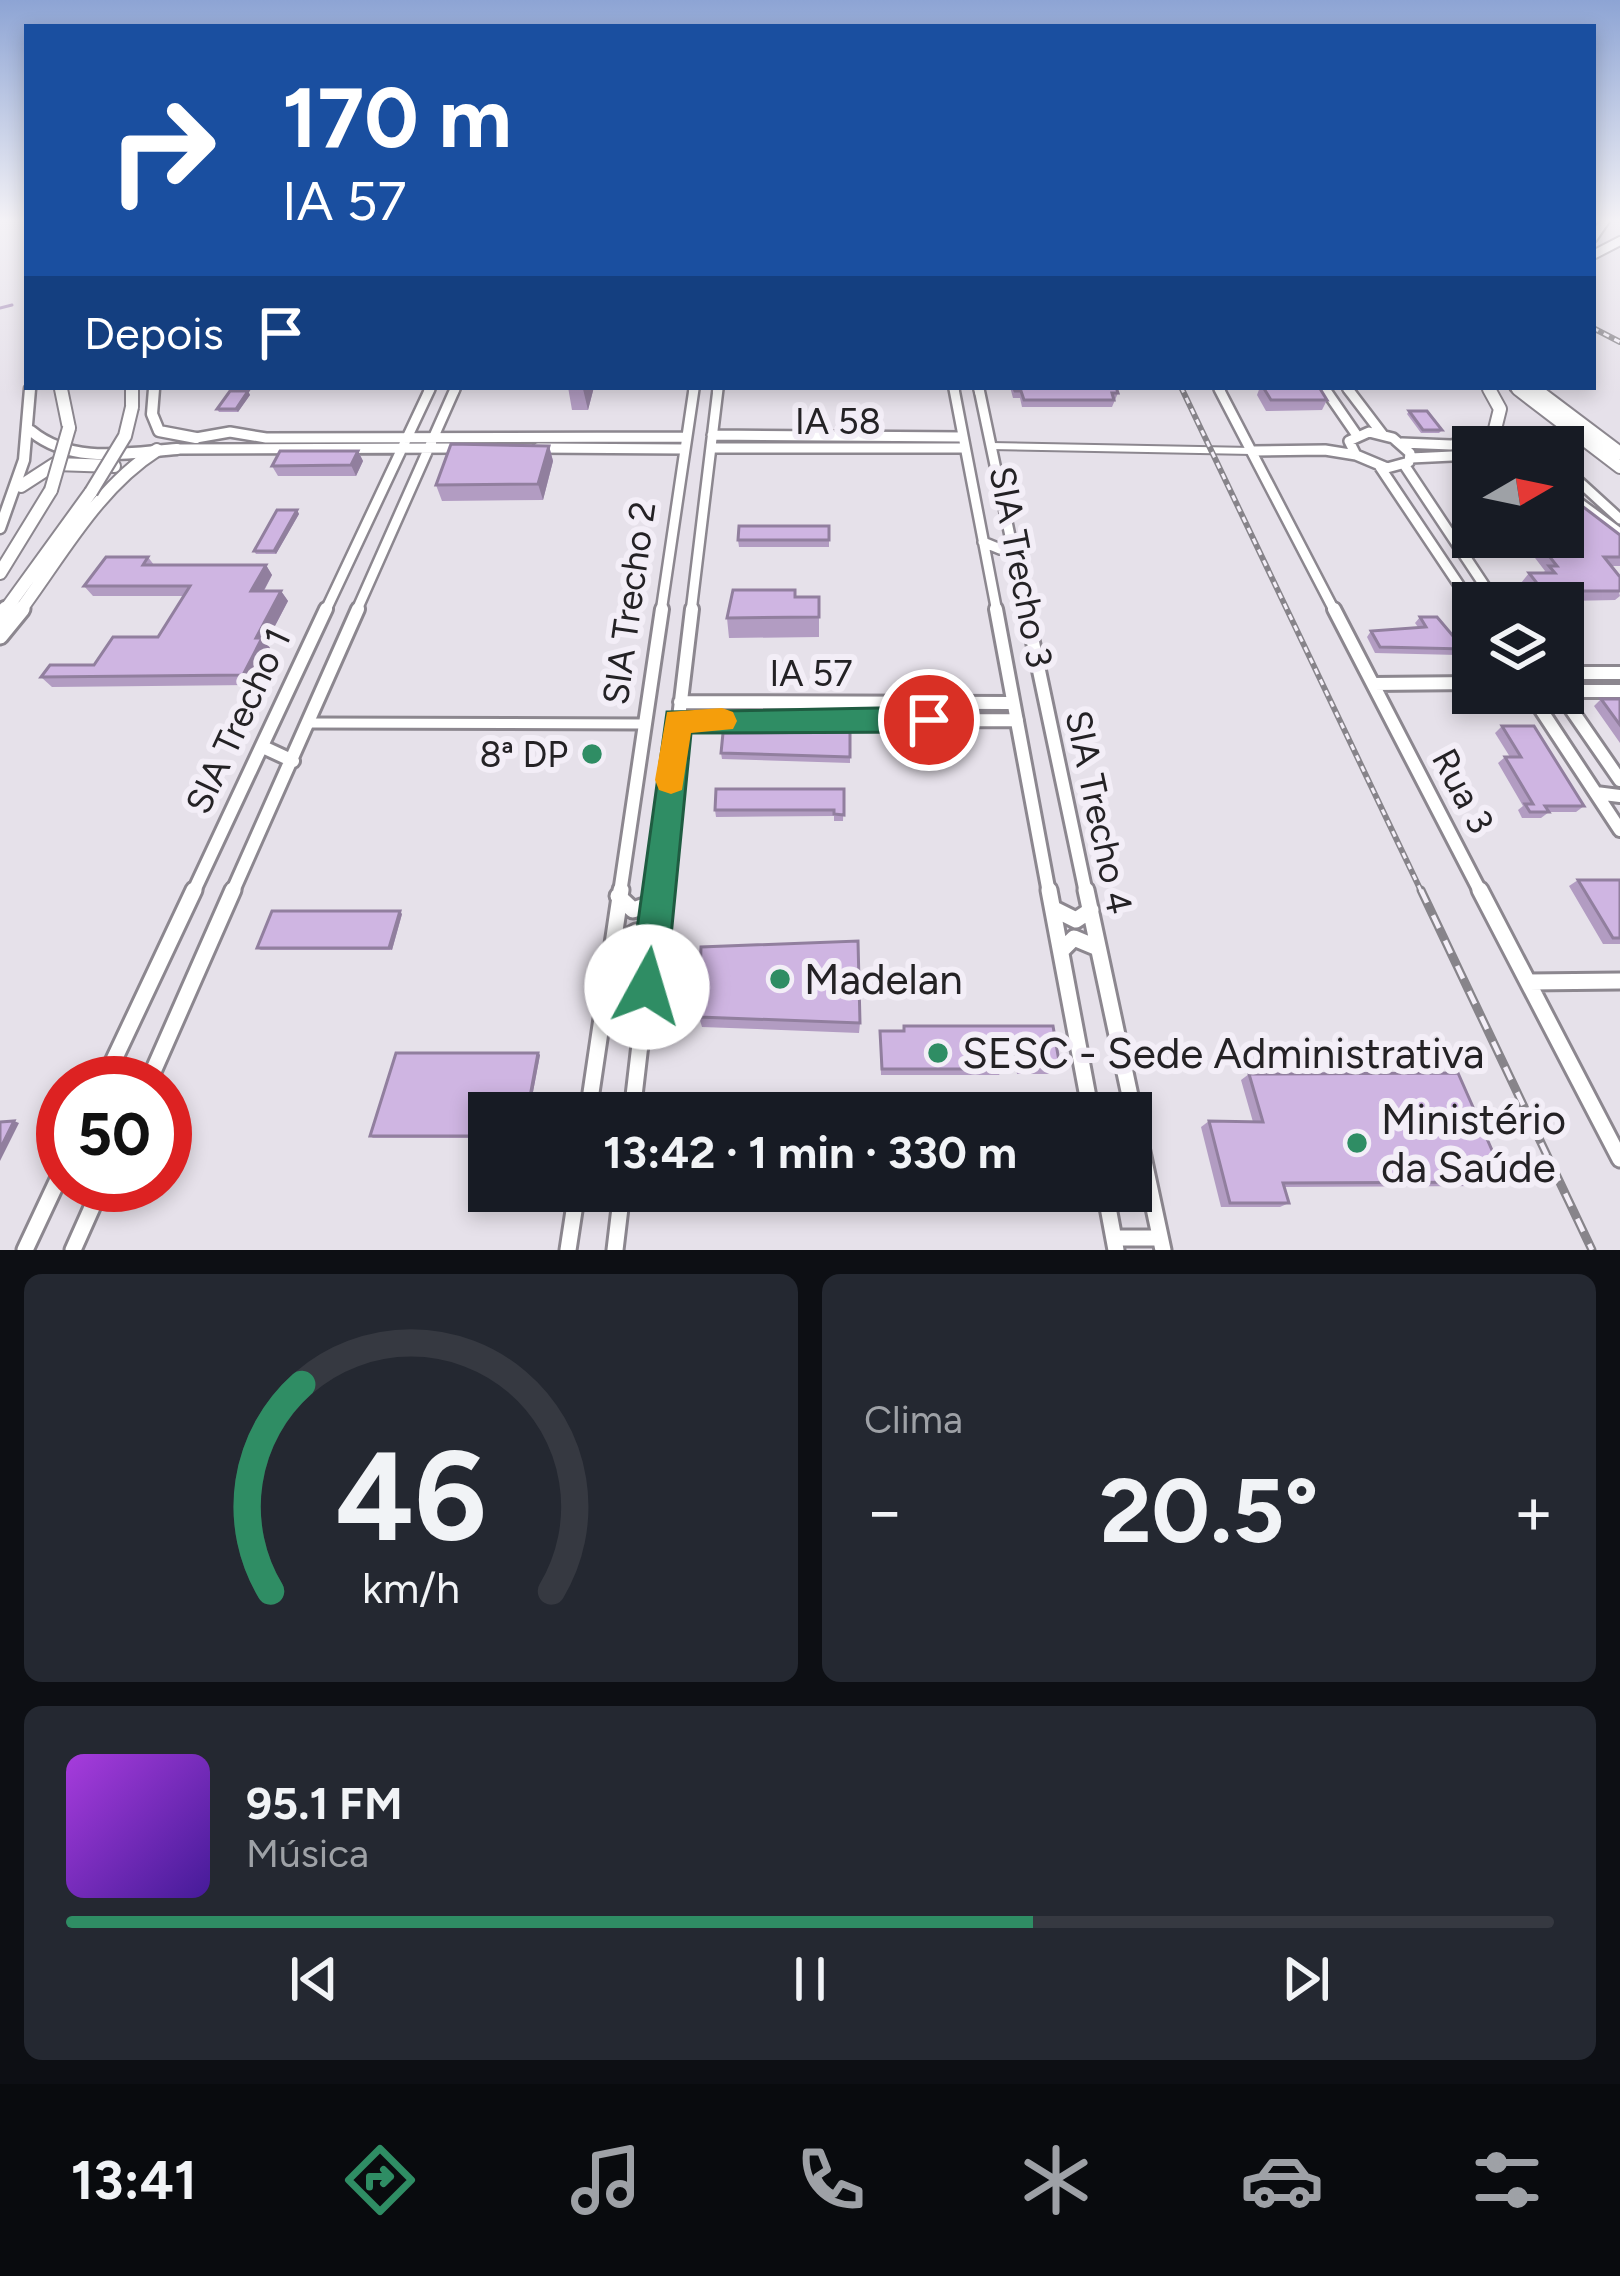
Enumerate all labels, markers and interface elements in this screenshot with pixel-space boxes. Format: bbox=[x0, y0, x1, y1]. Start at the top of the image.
text: 170 m bbox=[282, 67, 512, 168]
icon: right bbox=[84, 72, 240, 228]
text: IA 57 bbox=[282, 169, 407, 234]
icon: arrive bbox=[248, 300, 314, 366]
text: Depois bbox=[84, 306, 224, 360]
street label: IA 58 bbox=[795, 400, 881, 443]
north arrow bbox=[1452, 426, 1584, 558]
map controls bbox=[1452, 426, 1584, 714]
street label: SIA Trecho 3 bbox=[980, 463, 1062, 671]
street label: SIA Trecho 2 bbox=[593, 499, 665, 707]
button: layers bbox=[1452, 582, 1584, 714]
street label: SIA Trecho 1 bbox=[176, 622, 300, 820]
street label: IA 57 bbox=[769, 652, 853, 695]
pin bbox=[878, 669, 980, 771]
icon: arrive bbox=[896, 687, 962, 753]
street label: SIA Trecho 4 bbox=[1056, 706, 1142, 918]
place label: 8ª DP bbox=[479, 733, 568, 776]
marker: 8ª DP bbox=[579, 741, 605, 767]
street label: Rua 3 bbox=[1423, 741, 1503, 841]
position arrow bbox=[584, 924, 710, 1050]
place label: Madelan bbox=[804, 954, 963, 1005]
marker: Madelan bbox=[767, 966, 793, 992]
place label: SESC - Sede Administrativa bbox=[962, 1028, 1485, 1079]
marker: SESC - Sede Administrativa bbox=[925, 1040, 951, 1066]
speed limit sign: 50 bbox=[36, 1056, 192, 1212]
place label: Ministério da Saúde bbox=[1381, 1094, 1566, 1193]
text: 13:42 · 1 min · 330 m bbox=[603, 1125, 1017, 1179]
marker: Ministério da Saúde bbox=[1344, 1130, 1370, 1156]
text: Clima bbox=[864, 1396, 963, 1443]
text: 46 bbox=[335, 1421, 487, 1571]
text: 20.5° bbox=[1099, 1456, 1319, 1565]
text: − bbox=[864, 1471, 905, 1551]
text: + bbox=[1513, 1471, 1554, 1551]
text: km/h bbox=[362, 1562, 460, 1614]
text: 95.1 FM bbox=[246, 1776, 403, 1830]
text: Música bbox=[246, 1830, 369, 1877]
icon: previous bbox=[281, 1946, 347, 2012]
icon: pause bbox=[777, 1946, 843, 2012]
icon: next bbox=[1273, 1946, 1339, 2012]
icon: directions bbox=[338, 2138, 422, 2222]
icon: music bbox=[564, 2138, 648, 2222]
icon: phone bbox=[789, 2138, 873, 2222]
icon: climate bbox=[1014, 2138, 1098, 2222]
icon: car bbox=[1240, 2138, 1324, 2222]
icon: filters bbox=[1465, 2138, 1549, 2222]
text: 13:41 bbox=[71, 2148, 197, 2213]

